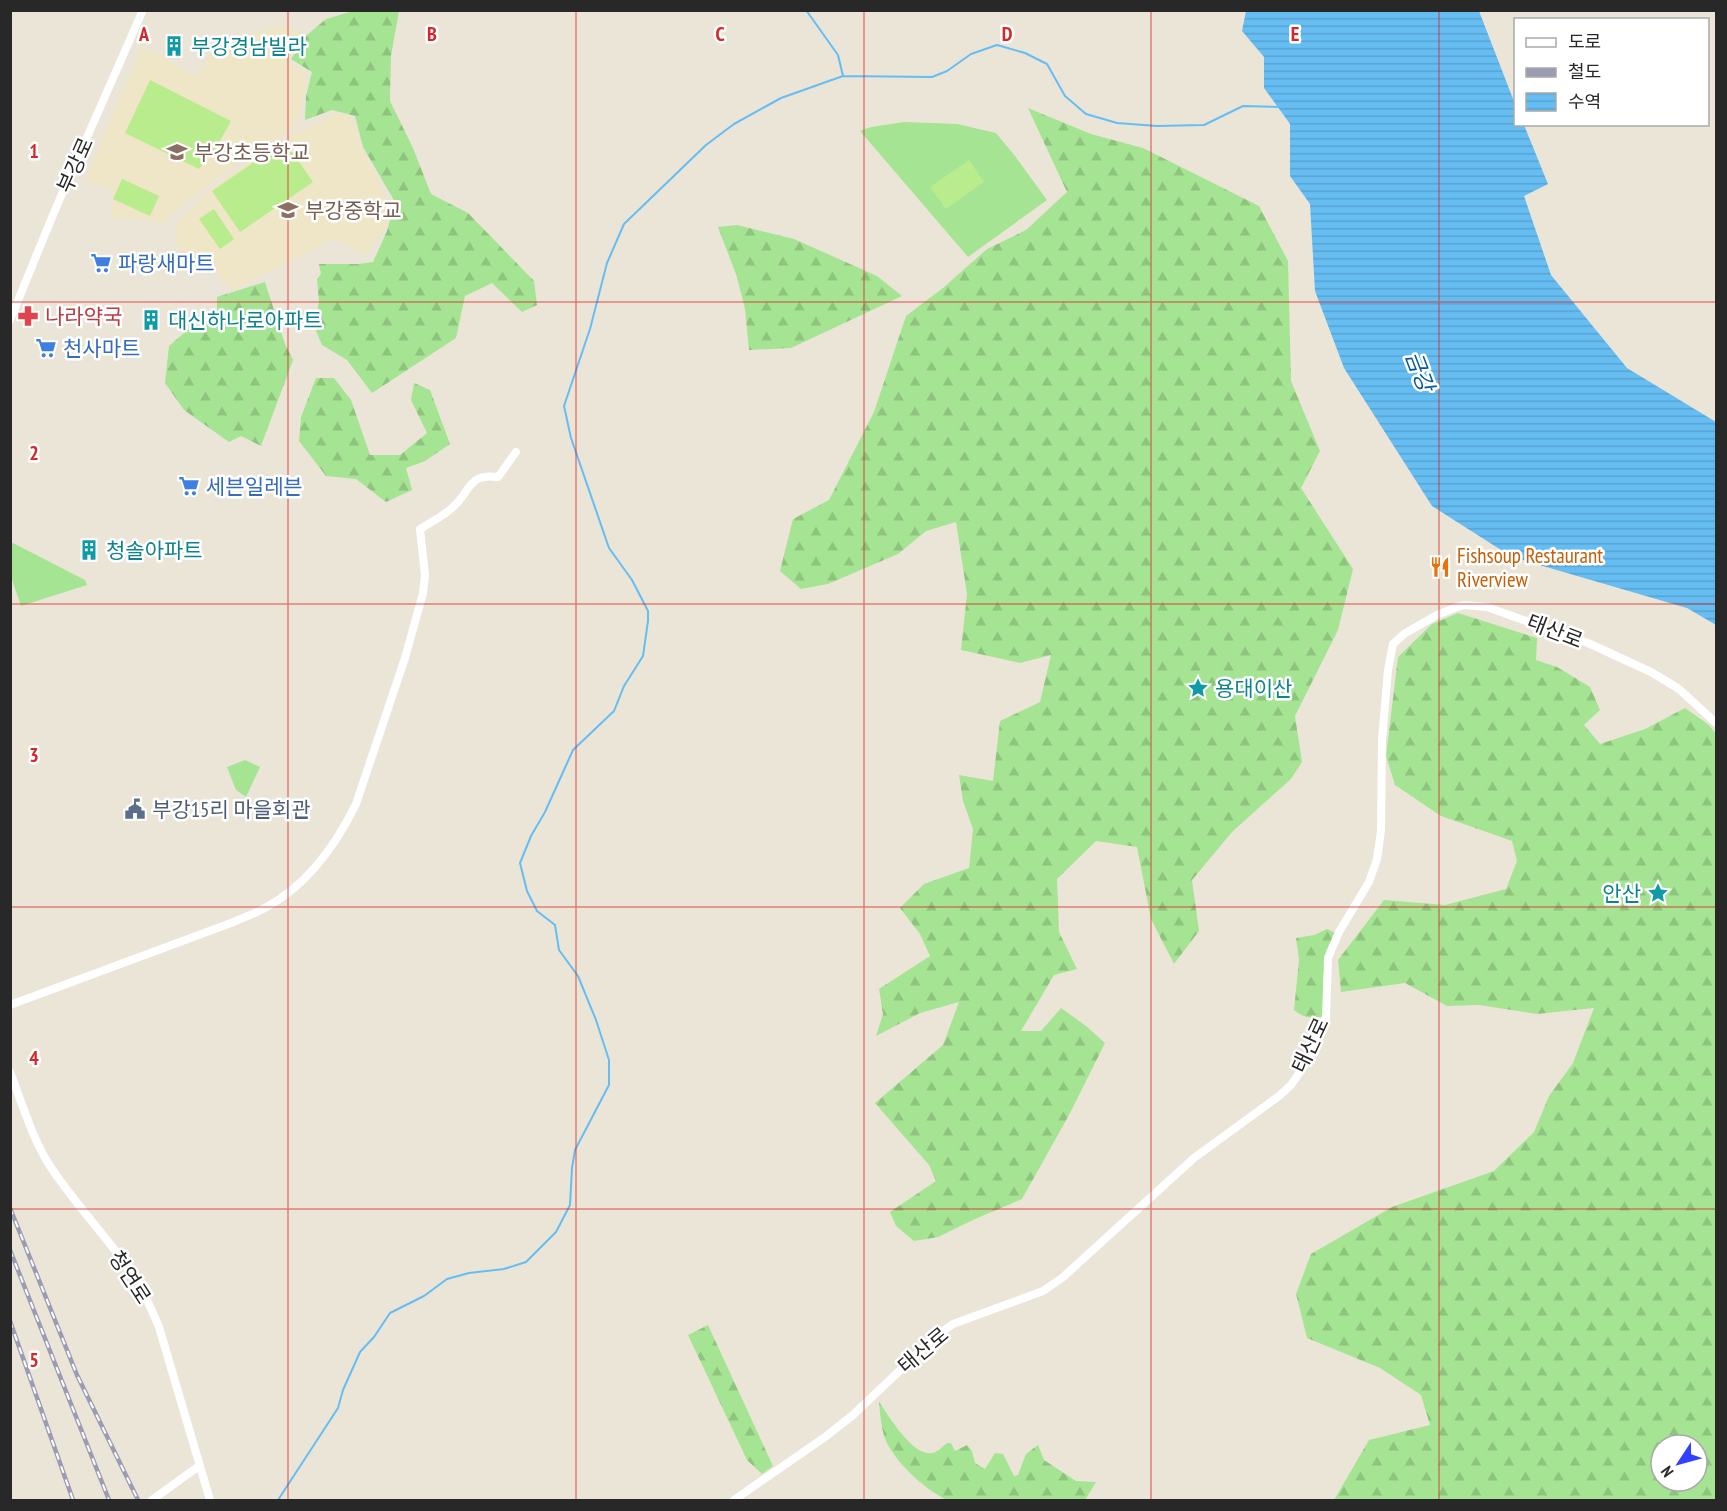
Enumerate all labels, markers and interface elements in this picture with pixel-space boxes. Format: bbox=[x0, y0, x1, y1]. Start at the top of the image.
legend bbox=[1514, 18, 1709, 126]
text: A bbox=[138, 21, 150, 47]
text: B bbox=[427, 21, 437, 47]
text: C bbox=[715, 21, 725, 47]
text: D bbox=[1002, 21, 1013, 47]
text: E bbox=[1291, 21, 1299, 47]
text: 도로 bbox=[1568, 30, 1601, 53]
place label: 부강경남빌라 bbox=[191, 33, 307, 60]
building icon: 부강경남빌라 bbox=[162, 34, 186, 58]
text: 철도 bbox=[1568, 60, 1601, 83]
text: 수역 bbox=[1568, 90, 1601, 113]
street label: 부강로 bbox=[51, 133, 99, 197]
text: 1 bbox=[29, 138, 39, 164]
place label: 부강초등학교 bbox=[194, 139, 310, 166]
school or university icon: 부강초등학교 bbox=[165, 140, 189, 164]
place label: 부강중학교 bbox=[305, 197, 402, 224]
school or university icon: 부강중학교 bbox=[276, 198, 300, 222]
place label: 파랑새마트 bbox=[118, 250, 215, 277]
supermarket icon: 파랑새마트 bbox=[89, 251, 113, 275]
place label: 나라약국 bbox=[45, 303, 122, 330]
pharmacy icon: 나라약국 bbox=[16, 304, 40, 328]
place label: 대신하나로아파트 bbox=[168, 307, 323, 334]
building icon: 대신하나로아파트 bbox=[139, 308, 163, 332]
place label: 천사마트 bbox=[63, 335, 140, 362]
supermarket icon: 천사마트 bbox=[34, 336, 58, 360]
water label: 금강 bbox=[1400, 347, 1441, 397]
text: 2 bbox=[29, 440, 39, 466]
place label: 세븐일레븐 bbox=[206, 473, 303, 500]
supermarket icon: 세븐일레븐 bbox=[177, 474, 201, 498]
place label: 청솔아파트 bbox=[106, 537, 203, 564]
building icon: 청솔아파트 bbox=[77, 538, 101, 562]
place label: Fishsoup Restaurant Riverview bbox=[1457, 542, 1603, 593]
restaurant icon: Fishsoup Restaurant Riverview bbox=[1428, 555, 1452, 579]
street label: 태산로 bbox=[1523, 608, 1587, 654]
place label: 용대이산 bbox=[1215, 675, 1292, 702]
place icon: 용대이산 bbox=[1186, 676, 1210, 700]
text: 3 bbox=[29, 742, 39, 768]
place label: 부강15리 마을회관 bbox=[152, 796, 311, 823]
public building icon: 부강15리 마을회관 bbox=[123, 797, 147, 821]
place label: 안산 bbox=[1602, 880, 1641, 907]
place icon: 안산 bbox=[1646, 881, 1670, 905]
street label: 태산로 bbox=[1286, 1013, 1334, 1077]
text: 4 bbox=[29, 1045, 39, 1071]
street label: 청연로 bbox=[103, 1245, 157, 1309]
street label: 태산로 bbox=[892, 1321, 954, 1379]
text: 5 bbox=[29, 1347, 39, 1373]
north arrow bbox=[1649, 1433, 1709, 1493]
text: N bbox=[1656, 1462, 1677, 1481]

